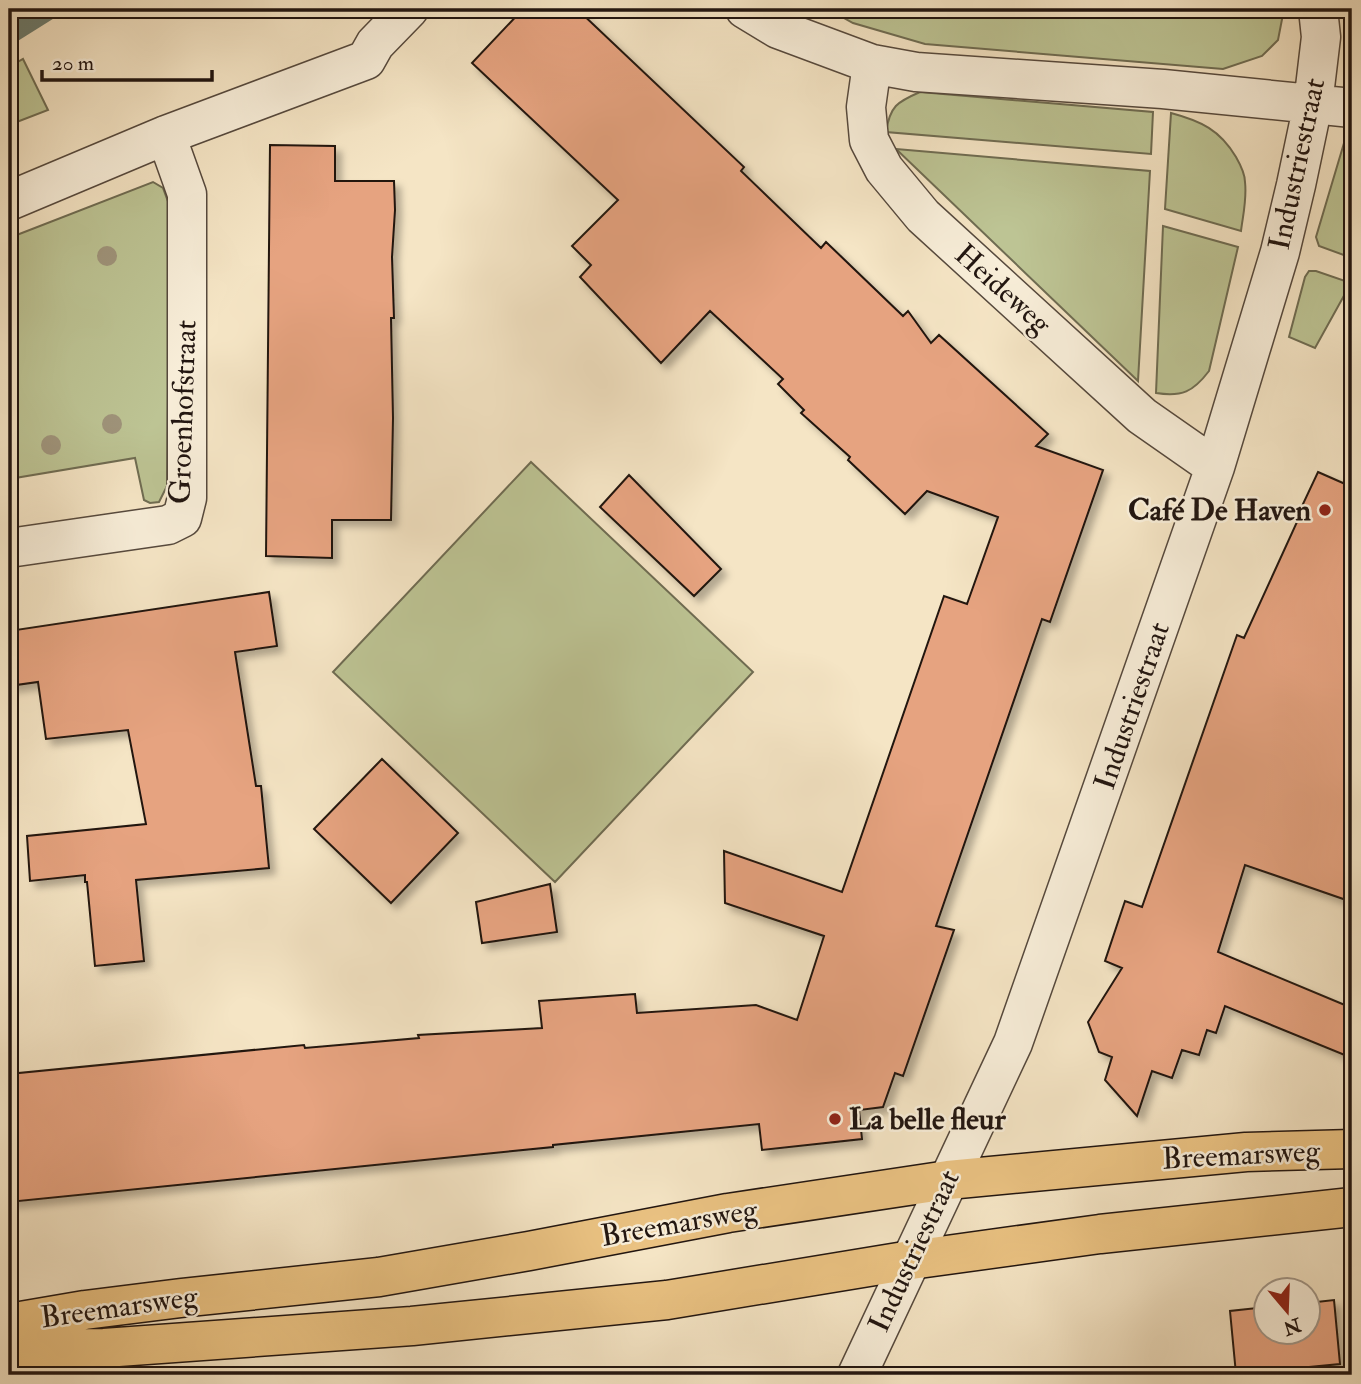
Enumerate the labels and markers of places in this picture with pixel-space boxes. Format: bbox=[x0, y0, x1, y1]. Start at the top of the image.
place label: Café De Haven bbox=[1128, 492, 1312, 529]
marker: Café De Haven bbox=[1317, 502, 1333, 518]
place label: La belle fleur bbox=[849, 1101, 1006, 1138]
marker: La belle fleur bbox=[827, 1111, 843, 1127]

